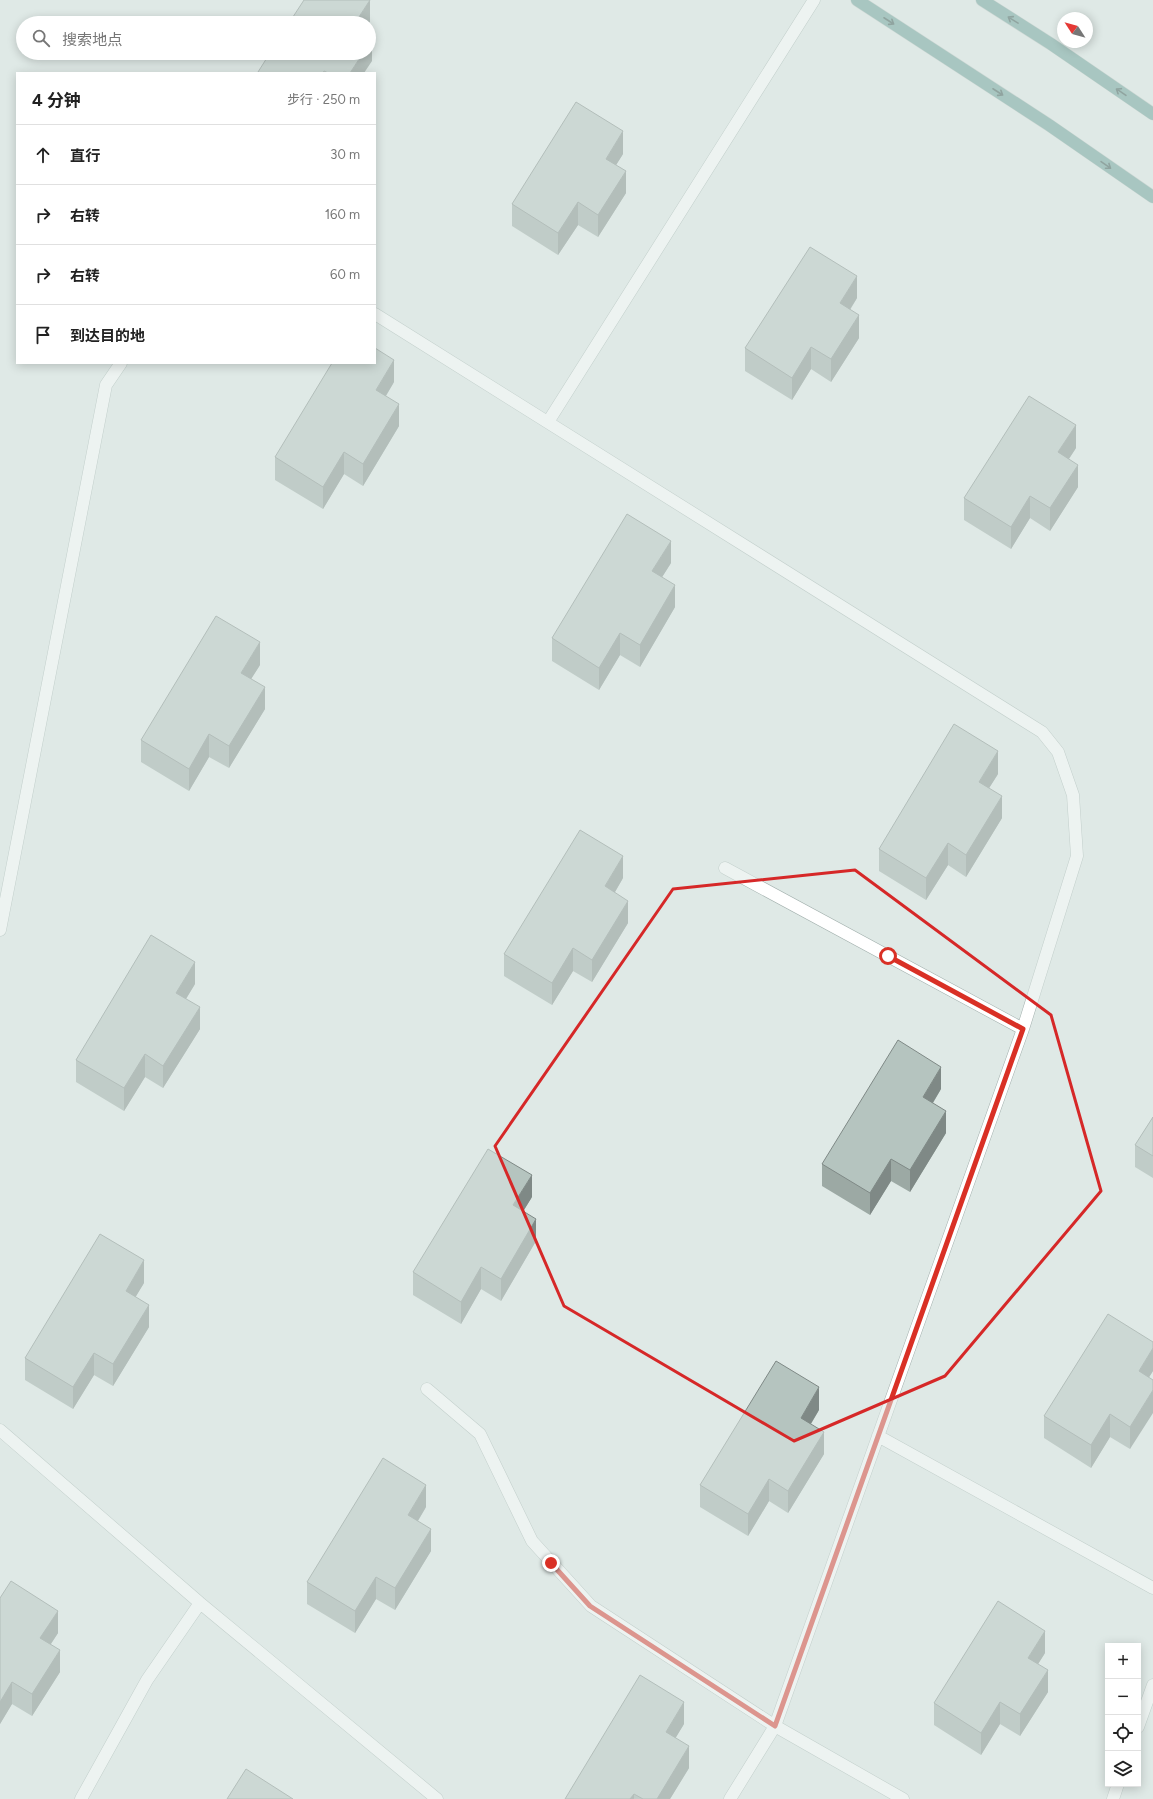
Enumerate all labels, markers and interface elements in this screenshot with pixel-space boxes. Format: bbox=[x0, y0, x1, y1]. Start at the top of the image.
north arrow bbox=[1057, 12, 1093, 48]
one-way arrow bbox=[1007, 15, 1019, 23]
search box bbox=[16, 16, 376, 60]
one-way arrow bbox=[883, 17, 894, 25]
icon: search bbox=[30, 27, 52, 49]
text: 搜索地点 bbox=[62, 31, 122, 49]
one-way arrow bbox=[992, 88, 1003, 96]
one-way arrow bbox=[1116, 88, 1127, 96]
text: 4 分钟 bbox=[32, 90, 81, 110]
text: 步行 · 250 m bbox=[287, 92, 360, 107]
icon: ahead bbox=[32, 144, 54, 166]
text: 直行 bbox=[70, 147, 100, 165]
text: 30 m bbox=[330, 147, 360, 162]
one-way arrow bbox=[1100, 161, 1111, 169]
icon: right bbox=[32, 204, 54, 226]
text: 右转 bbox=[70, 207, 100, 225]
text: 160 m bbox=[325, 207, 360, 222]
icon: right bbox=[32, 264, 54, 286]
text: 右转 bbox=[70, 267, 100, 285]
text: 60 m bbox=[330, 267, 360, 282]
icon: arrive bbox=[32, 324, 54, 346]
text: 到达目的地 bbox=[70, 327, 145, 345]
route start bbox=[879, 947, 897, 965]
route end bbox=[542, 1554, 560, 1572]
map controls bbox=[1105, 1643, 1141, 1787]
button: + bbox=[1105, 1643, 1141, 1679]
button: − bbox=[1105, 1679, 1141, 1715]
button: locate bbox=[1105, 1715, 1141, 1751]
button: layers bbox=[1105, 1751, 1141, 1787]

